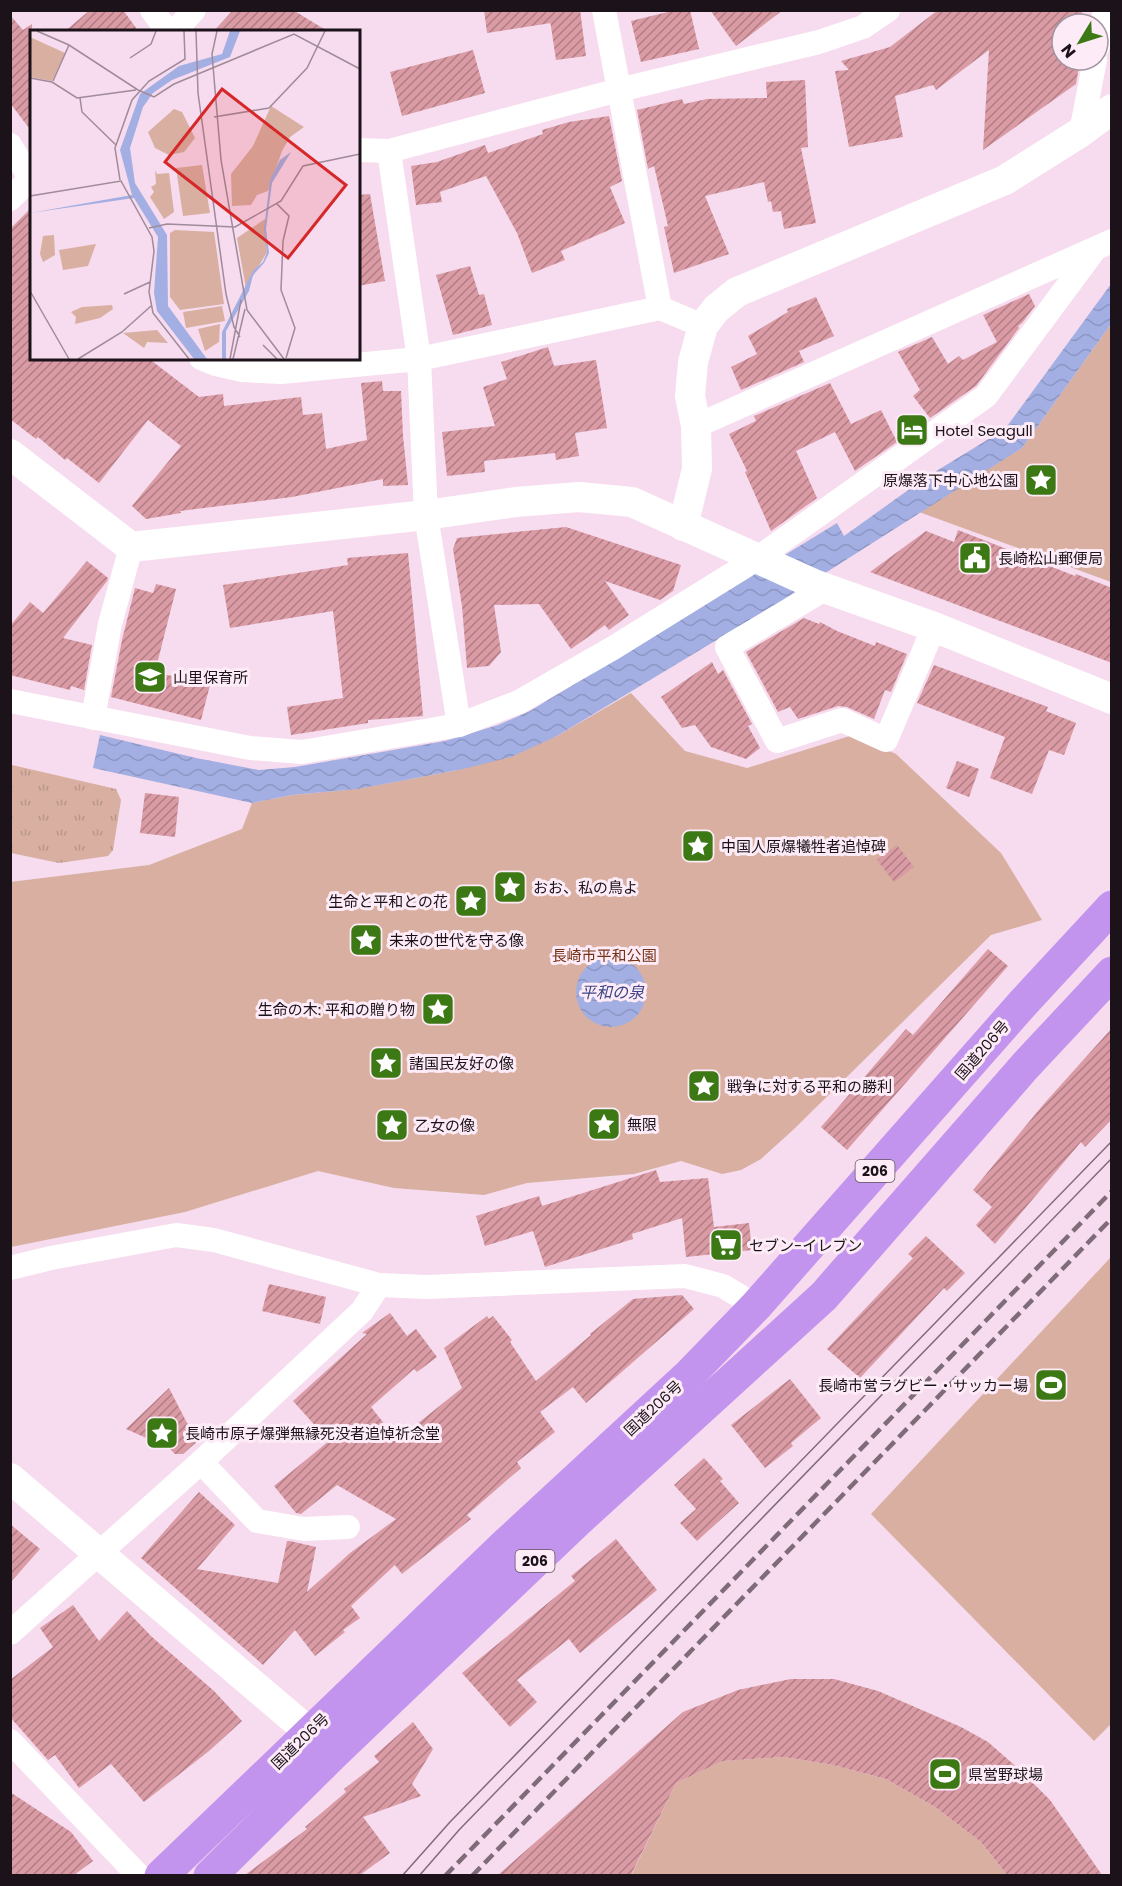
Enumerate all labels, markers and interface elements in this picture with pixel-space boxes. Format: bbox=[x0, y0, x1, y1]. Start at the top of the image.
north arrow bbox=[1050, 12, 1110, 72]
inset map bbox=[30, 30, 360, 360]
text: N bbox=[1056, 39, 1081, 63]
hotel icon: Hotel Seagull bbox=[894, 412, 930, 448]
place label: Hotel Seagull bbox=[935, 420, 1033, 441]
place icon: 原爆落下中心地公園 bbox=[1023, 462, 1059, 498]
place label: 原爆落下中心地公園 bbox=[883, 470, 1018, 491]
public building icon: 長崎松山郵便局 bbox=[957, 540, 993, 576]
place label: 長崎松山郵便局 bbox=[998, 548, 1103, 569]
school or university icon: 山里保育所 bbox=[132, 659, 168, 695]
place label: 山里保育所 bbox=[173, 667, 248, 688]
place icon: 中国人原爆犧牲者追悼碑 bbox=[680, 828, 716, 864]
place label: 中国人原爆犧牲者追悼碑 bbox=[721, 836, 886, 857]
place icon: おお、私の鳥よ bbox=[492, 869, 528, 905]
place label: おお、私の鳥よ bbox=[533, 877, 638, 898]
place icon: 生命と平和との花 bbox=[453, 883, 489, 919]
place label: 生命と平和との花 bbox=[328, 891, 448, 912]
place icon: 未来の世代を守る像 bbox=[348, 922, 384, 958]
place label: 未来の世代を守る像 bbox=[389, 930, 524, 951]
park label: 長崎市平和公園 bbox=[551, 945, 657, 966]
water label: 平和の泉 bbox=[580, 981, 645, 1004]
place icon: 生命の木: 平和の贈り物 bbox=[420, 991, 456, 1027]
place label: 生命の木: 平和の贈り物 bbox=[258, 999, 415, 1020]
street label: 国道206号 bbox=[950, 1016, 1014, 1084]
place icon: 諸国民友好の像 bbox=[368, 1045, 404, 1081]
place label: 諸国民友好の像 bbox=[409, 1053, 514, 1074]
place icon: 戦争に対する平和の勝利 bbox=[686, 1068, 722, 1104]
place label: 戦争に対する平和の勝利 bbox=[727, 1076, 892, 1097]
place icon: 無限 bbox=[586, 1106, 622, 1142]
place icon: 乙女の像 bbox=[374, 1107, 410, 1143]
place label: 無限 bbox=[627, 1114, 657, 1135]
place label: 乙女の像 bbox=[415, 1115, 475, 1136]
road number: 206 bbox=[856, 1160, 894, 1182]
supermarket icon: セブン-イレブン bbox=[708, 1227, 744, 1263]
place label: セブン-イレブン bbox=[749, 1235, 862, 1256]
sports icon: 長崎市営ラグビー・サッカー場 bbox=[1033, 1367, 1069, 1403]
place label: 長崎市営ラグビー・サッカー場 bbox=[818, 1375, 1028, 1396]
street label: 国道206号 bbox=[619, 1376, 687, 1440]
place icon: 長崎市原子爆弾無縁死没者追悼祈念堂 bbox=[144, 1415, 180, 1451]
place label: 長崎市原子爆弾無縁死没者追悼祈念堂 bbox=[185, 1423, 440, 1444]
road number: 206 bbox=[516, 1550, 554, 1572]
street label: 国道206号 bbox=[267, 1708, 333, 1774]
sports icon: 県営野球場 bbox=[927, 1756, 963, 1792]
place label: 県営野球場 bbox=[968, 1764, 1043, 1785]

